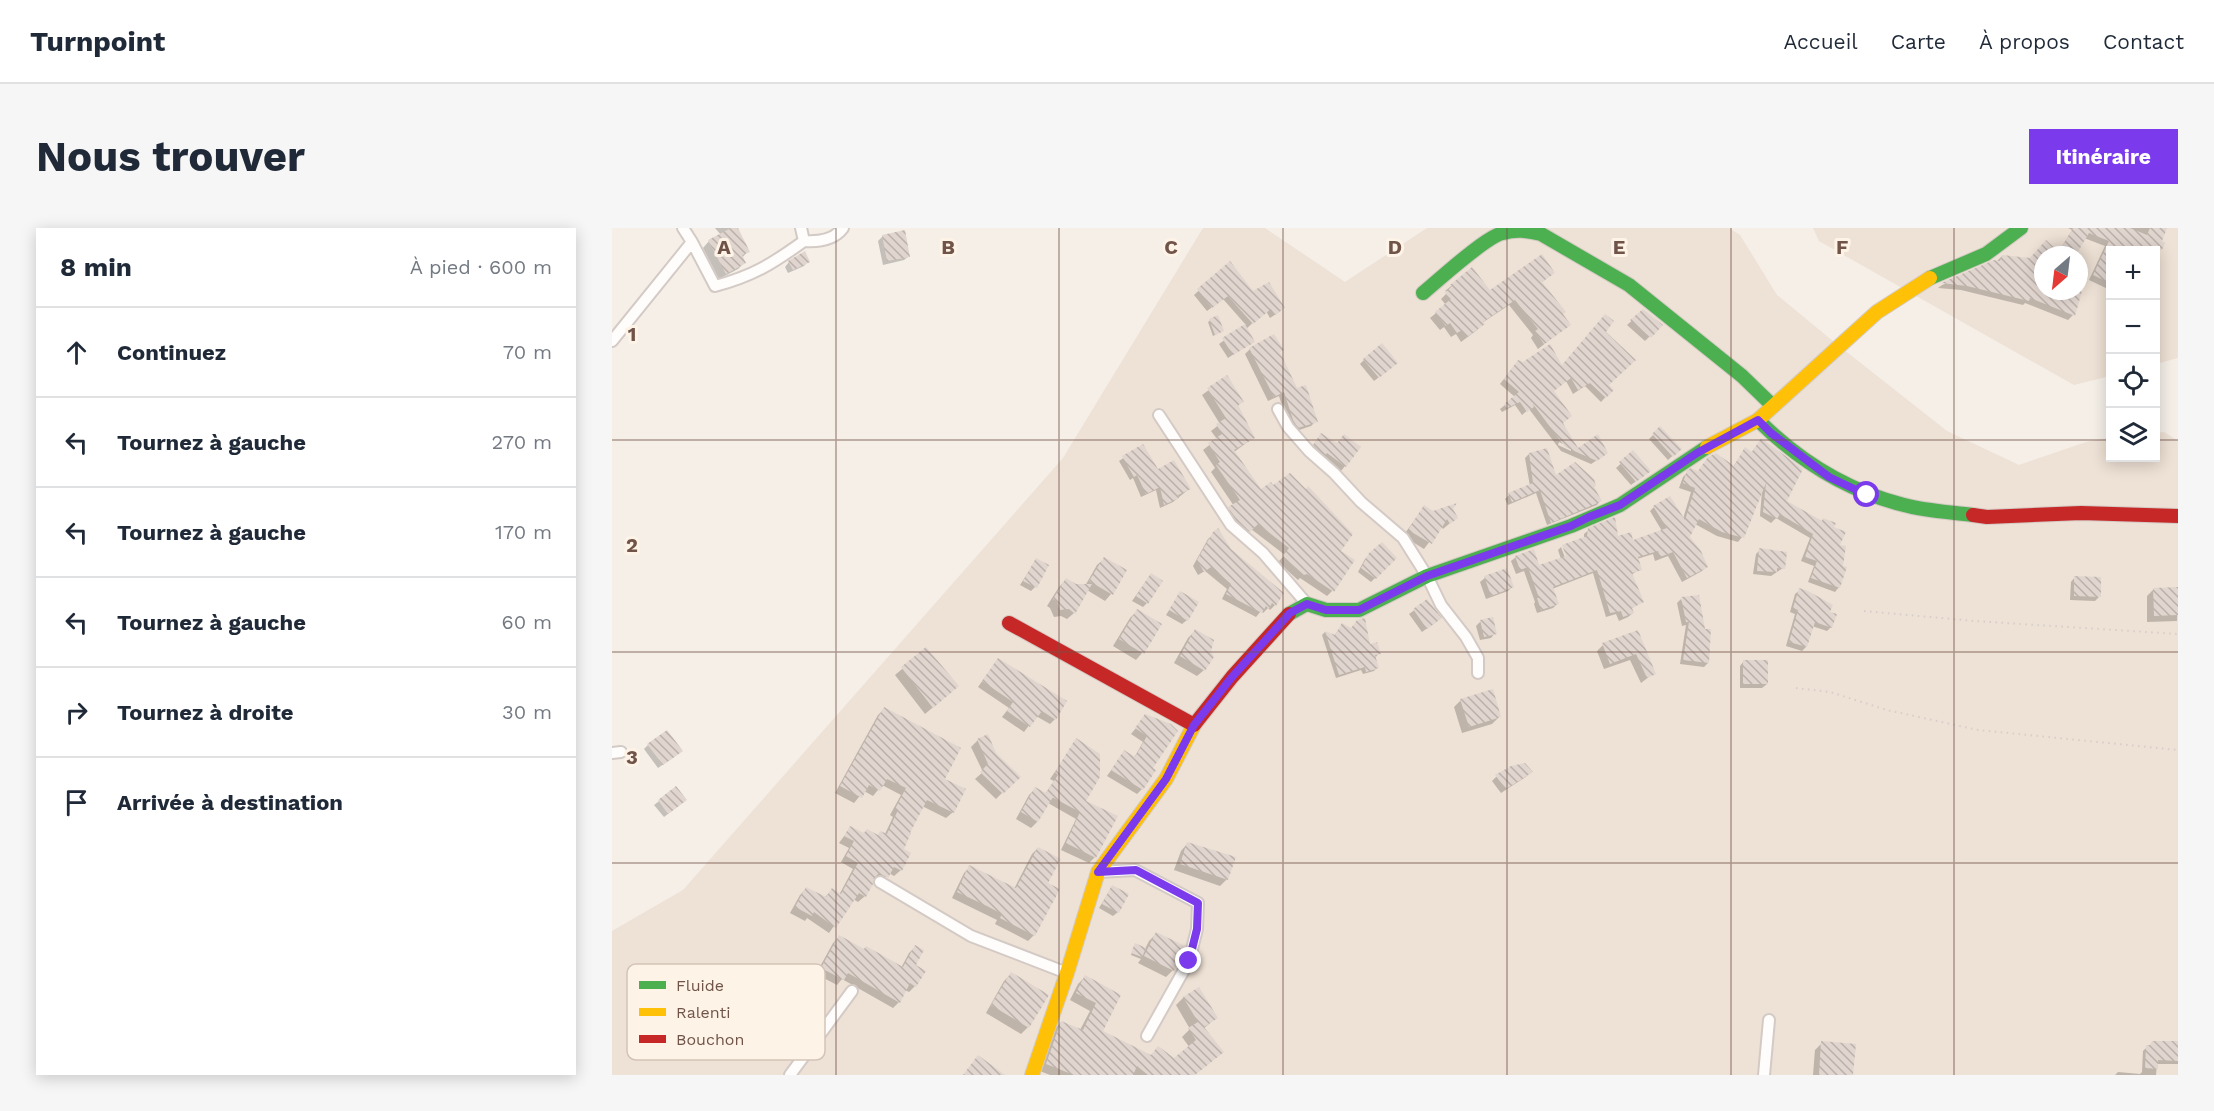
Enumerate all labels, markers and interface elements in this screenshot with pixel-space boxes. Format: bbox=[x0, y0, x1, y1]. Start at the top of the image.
text: Turnpoint bbox=[30, 25, 165, 58]
text: Accueil bbox=[1783, 29, 1858, 54]
text: Carte bbox=[1891, 29, 1946, 54]
text: À propos bbox=[1979, 29, 2070, 54]
text: Contact bbox=[2103, 29, 2184, 54]
button: Itinéraire bbox=[2029, 129, 2178, 184]
text: Nous trouver bbox=[36, 132, 305, 181]
text: A bbox=[717, 235, 731, 259]
text: B bbox=[941, 235, 955, 259]
text: C bbox=[1164, 235, 1178, 259]
text: D bbox=[1388, 235, 1402, 259]
text: E bbox=[1613, 235, 1625, 259]
text: F bbox=[1836, 235, 1848, 259]
north arrow bbox=[2034, 246, 2088, 300]
map controls bbox=[2106, 246, 2160, 462]
button: + bbox=[2106, 246, 2160, 300]
text: 8 min bbox=[60, 252, 132, 282]
text: À pied · 600 m bbox=[410, 255, 552, 279]
button: − bbox=[2106, 300, 2160, 354]
text: 1 bbox=[628, 322, 636, 346]
icon: ahead bbox=[60, 336, 93, 369]
text: Continuez bbox=[117, 340, 226, 365]
text: 70 m bbox=[503, 340, 552, 364]
button: locate bbox=[2106, 354, 2160, 408]
button: layers bbox=[2106, 408, 2160, 462]
icon: left bbox=[60, 426, 93, 459]
text: Tournez à gauche bbox=[117, 430, 306, 455]
text: 270 m bbox=[492, 430, 552, 454]
route start bbox=[1853, 481, 1879, 507]
icon: left bbox=[60, 516, 93, 549]
text: Tournez à gauche bbox=[117, 520, 306, 545]
text: 170 m bbox=[495, 520, 552, 544]
text: 2 bbox=[626, 533, 638, 557]
icon: left bbox=[60, 606, 93, 639]
text: Tournez à gauche bbox=[117, 610, 306, 635]
text: 60 m bbox=[502, 610, 552, 634]
icon: right bbox=[60, 696, 93, 729]
text: Tournez à droite bbox=[117, 700, 294, 725]
text: 30 m bbox=[502, 700, 552, 724]
text: 3 bbox=[626, 745, 638, 769]
icon: arrive bbox=[60, 786, 93, 819]
text: Arrivée à destination bbox=[117, 790, 343, 815]
route end bbox=[1175, 947, 1201, 973]
legend bbox=[627, 964, 825, 1060]
text: Fluide bbox=[676, 976, 724, 995]
text: Ralenti bbox=[676, 1003, 731, 1022]
text: Bouchon bbox=[676, 1030, 744, 1049]

